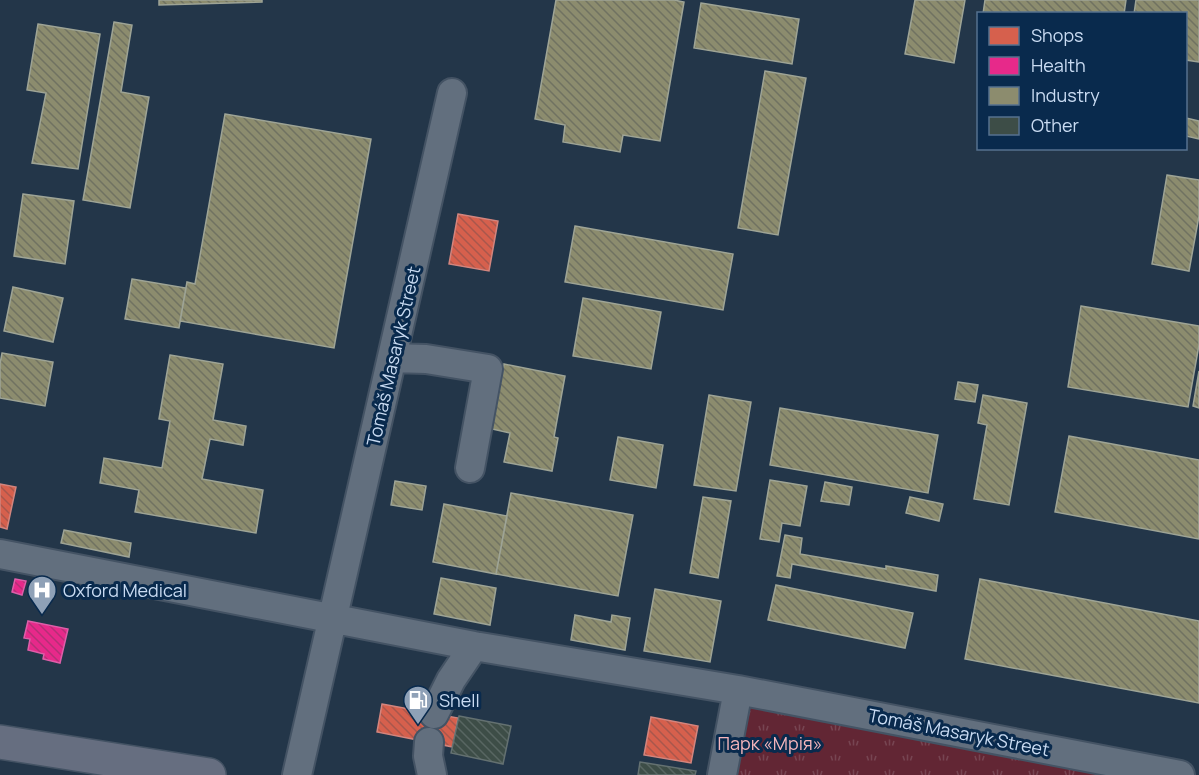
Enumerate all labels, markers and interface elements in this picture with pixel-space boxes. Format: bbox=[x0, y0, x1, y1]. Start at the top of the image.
legend bbox=[977, 12, 1187, 150]
text: Shops bbox=[1031, 23, 1083, 47]
text: Health bbox=[1031, 53, 1086, 77]
text: Industry bbox=[1031, 83, 1100, 107]
text: Other bbox=[1031, 113, 1079, 137]
street label: Tomáš Masaryk Street bbox=[361, 264, 425, 448]
hospital icon: Oxford Medical bbox=[26, 574, 58, 616]
place label: Oxford Medical bbox=[63, 578, 187, 602]
fuel station icon: Shell bbox=[402, 684, 434, 726]
place label: Shell bbox=[439, 688, 480, 712]
street label: Tomáš Masaryk Street bbox=[866, 703, 1052, 761]
park label: Парк «Мрія» bbox=[718, 731, 822, 755]

